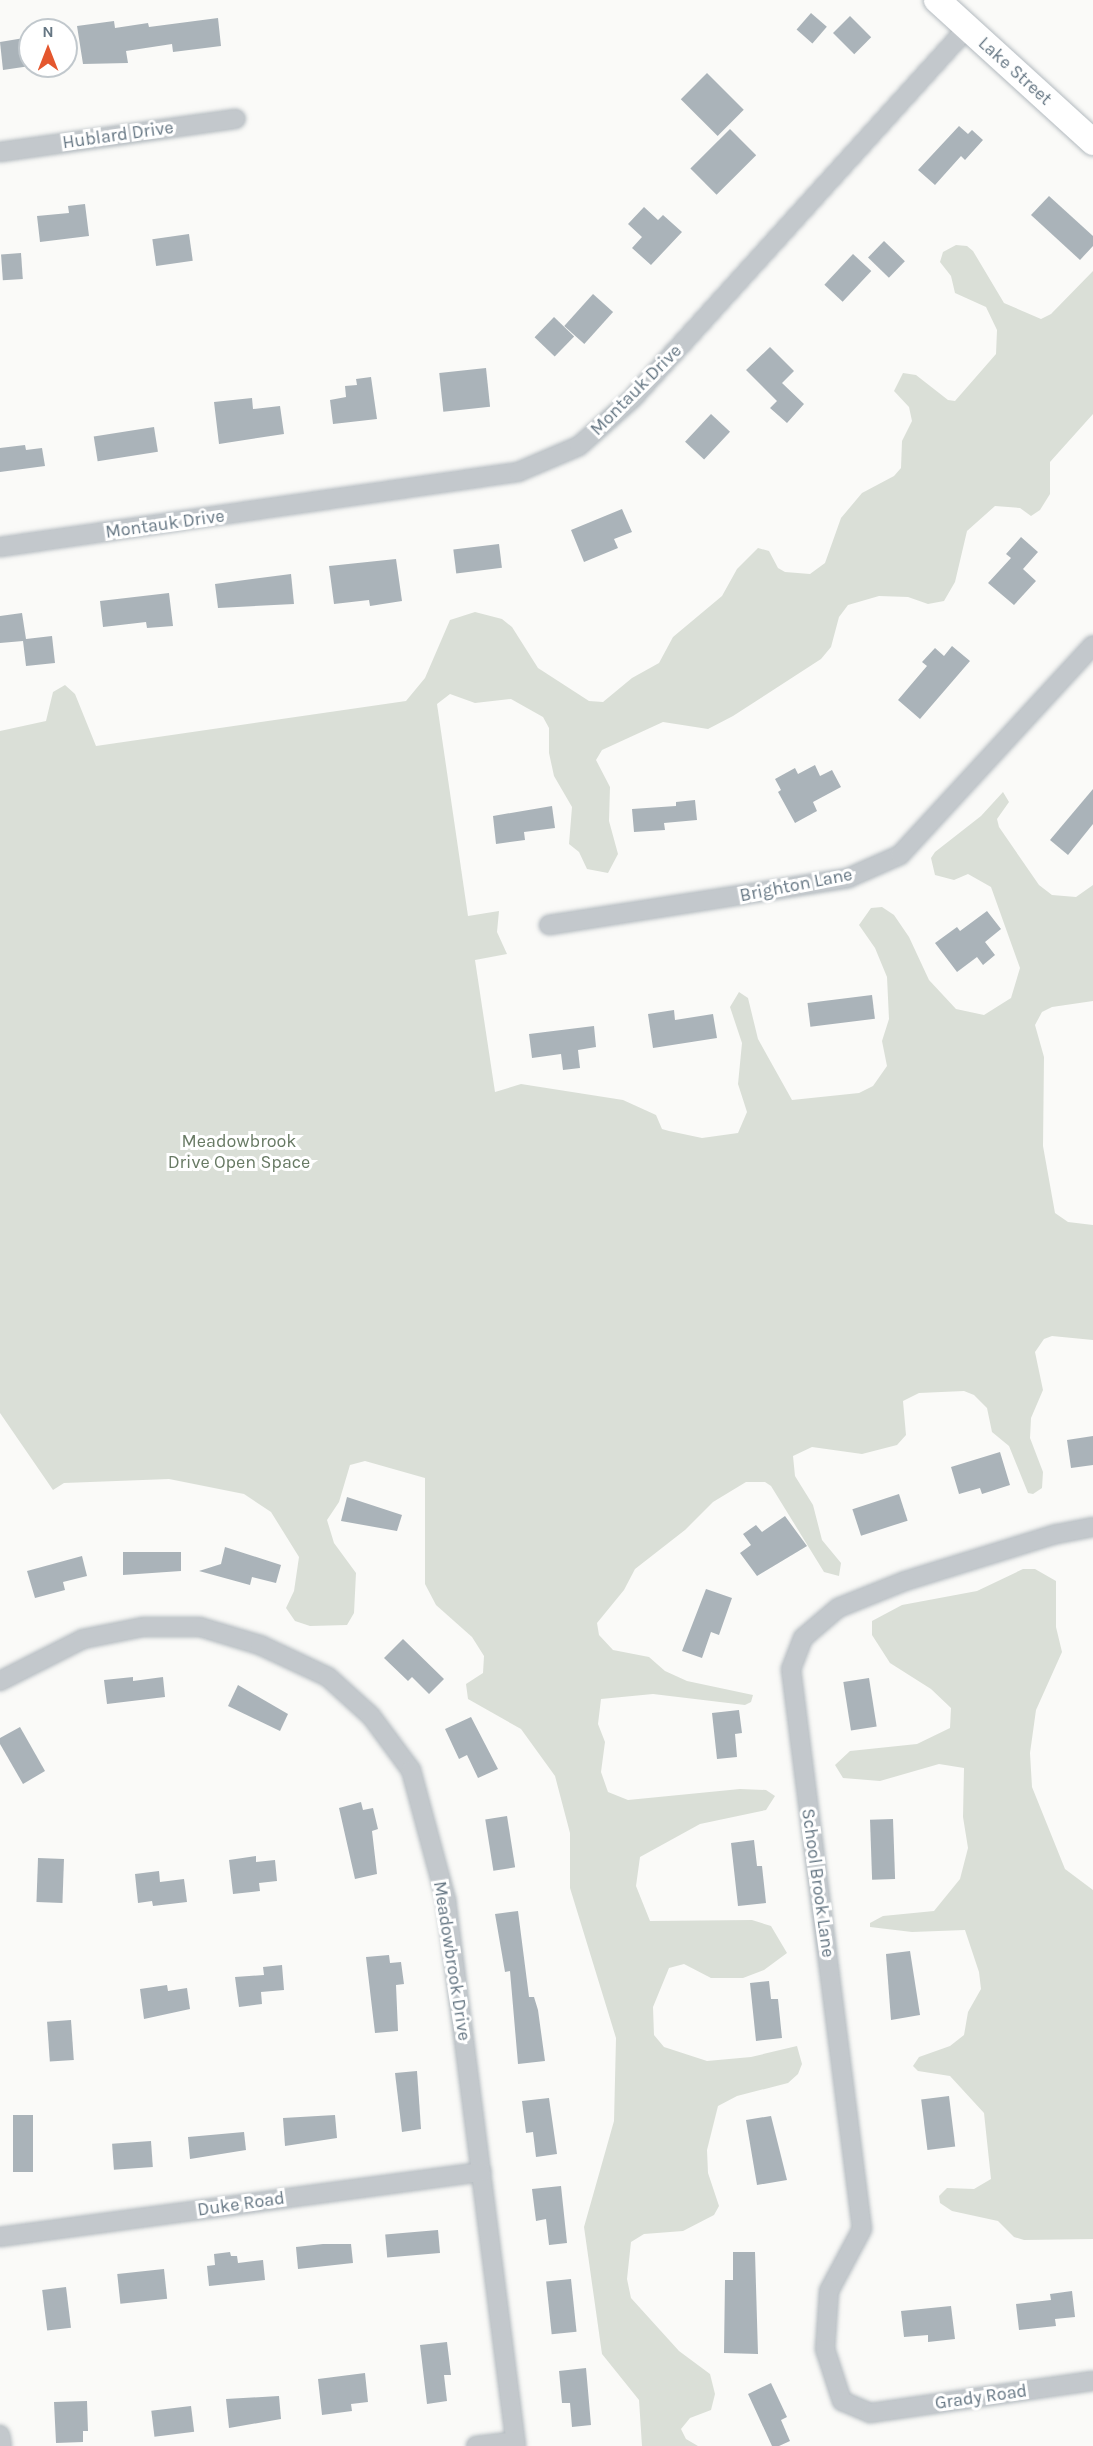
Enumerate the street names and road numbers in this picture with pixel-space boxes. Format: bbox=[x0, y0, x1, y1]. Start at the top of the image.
street label: Lake Street bbox=[974, 32, 1056, 110]
street label: Hublard Drive bbox=[61, 117, 175, 153]
street label: Montauk Drive bbox=[586, 340, 686, 440]
street label: Montauk Drive bbox=[104, 505, 226, 543]
street label: Brighton Lane bbox=[738, 863, 854, 907]
street label: School Brook Lane bbox=[797, 1807, 839, 1959]
street label: Meadowbrook Drive bbox=[429, 1880, 475, 2042]
street label: Duke Road bbox=[196, 2187, 286, 2221]
street label: Grady Road bbox=[934, 2380, 1028, 2414]

